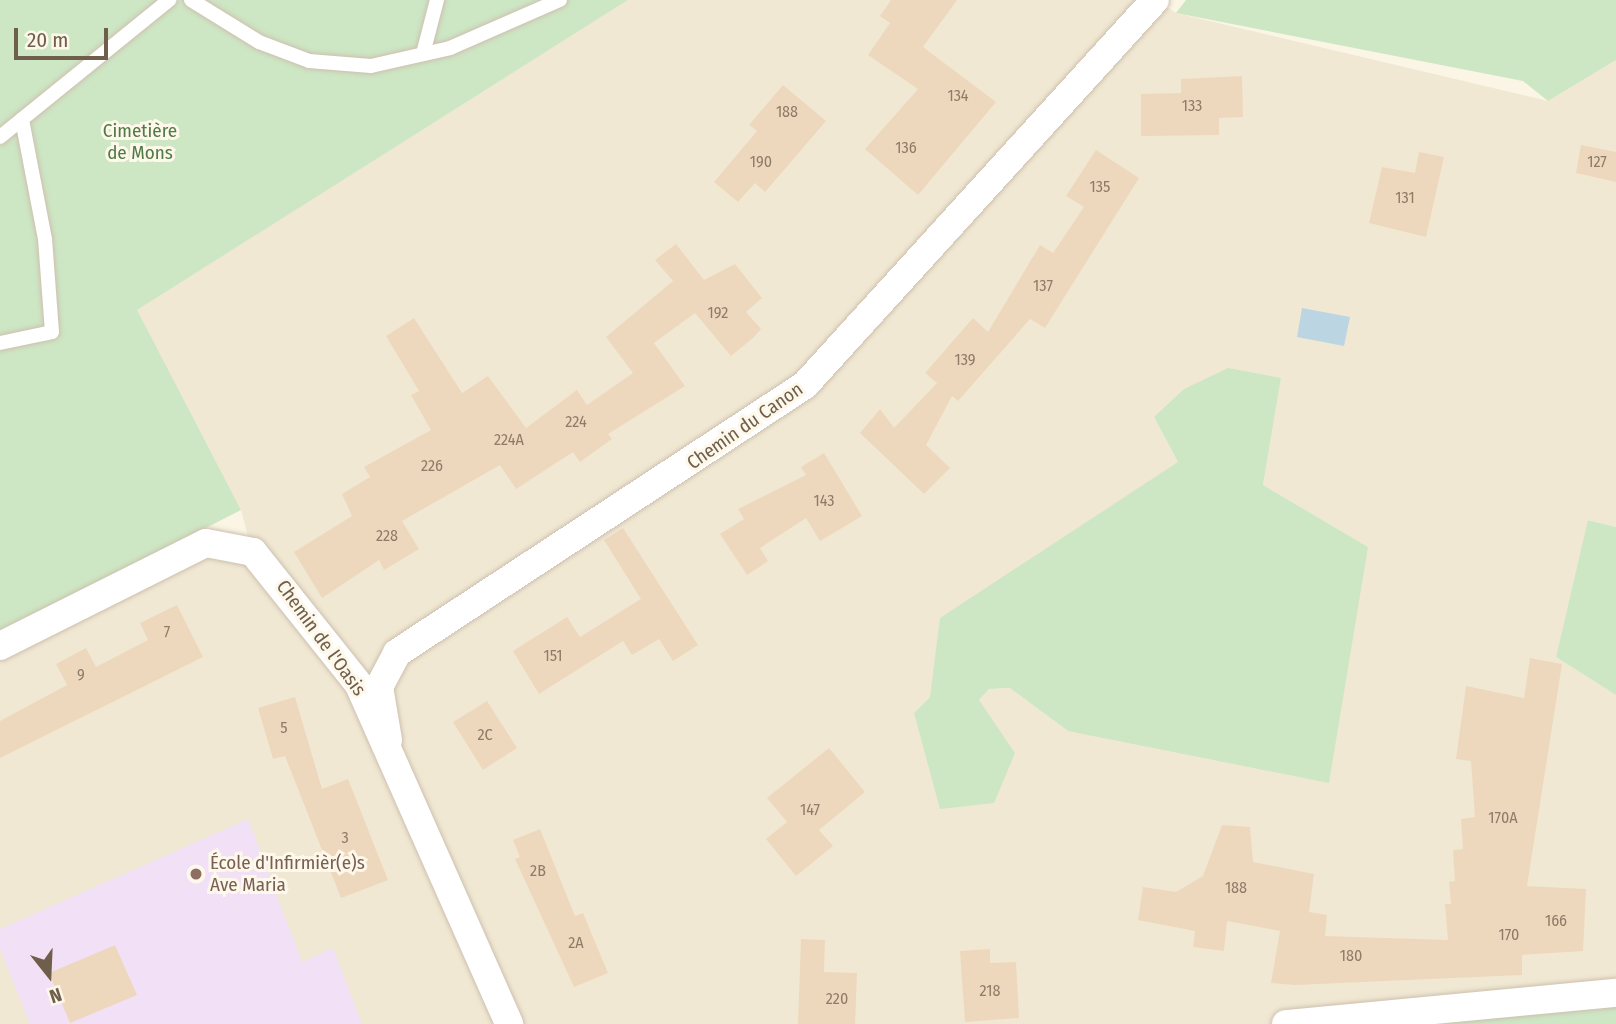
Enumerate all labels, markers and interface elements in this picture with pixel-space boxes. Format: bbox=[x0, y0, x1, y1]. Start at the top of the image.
scale bar bbox=[18, 14, 112, 58]
text: 20 m bbox=[27, 27, 68, 53]
house number: 134 bbox=[947, 86, 969, 106]
house number: 133 bbox=[1182, 96, 1202, 116]
house number: 188 bbox=[776, 102, 798, 122]
park label: Cimetière de Mons bbox=[103, 120, 177, 164]
house number: 136 bbox=[895, 138, 917, 158]
house number: 190 bbox=[750, 152, 772, 172]
house number: 127 bbox=[1587, 152, 1607, 172]
house number: 135 bbox=[1090, 177, 1110, 197]
house number: 131 bbox=[1395, 188, 1415, 208]
house number: 137 bbox=[1033, 276, 1053, 296]
house number: 192 bbox=[708, 303, 728, 323]
house number: 139 bbox=[954, 350, 976, 370]
street label: Chemin du Canon bbox=[683, 378, 807, 474]
house number: 224 bbox=[565, 412, 587, 432]
house number: 224A bbox=[494, 430, 524, 450]
house number: 226 bbox=[421, 456, 443, 476]
house number: 143 bbox=[814, 491, 834, 511]
house number: 228 bbox=[376, 526, 398, 546]
street label: Chemin de l'Oasis bbox=[271, 576, 371, 700]
house number: 7 bbox=[164, 622, 170, 642]
house number: 151 bbox=[543, 646, 563, 666]
house number: 9 bbox=[77, 665, 85, 685]
house number: 5 bbox=[280, 718, 288, 738]
house number: 2C bbox=[477, 725, 493, 745]
house number: 147 bbox=[800, 800, 820, 820]
house number: 170A bbox=[1488, 808, 1518, 828]
house number: 3 bbox=[341, 828, 349, 848]
place label: École d'Infirmièr(e)s Ave Maria bbox=[210, 852, 365, 896]
house number: 2B bbox=[530, 861, 546, 881]
marker: École d'Infirmièr(e)s Ave Maria bbox=[188, 866, 204, 882]
house number: 188 bbox=[1225, 878, 1247, 898]
house number: 166 bbox=[1545, 911, 1567, 931]
house number: 170 bbox=[1499, 925, 1519, 945]
house number: 2A bbox=[568, 933, 584, 953]
north arrow bbox=[14, 940, 84, 1010]
house number: 180 bbox=[1340, 946, 1362, 966]
house number: 218 bbox=[980, 981, 1000, 1001]
text: N bbox=[47, 983, 65, 1008]
house number: 220 bbox=[826, 989, 848, 1009]

